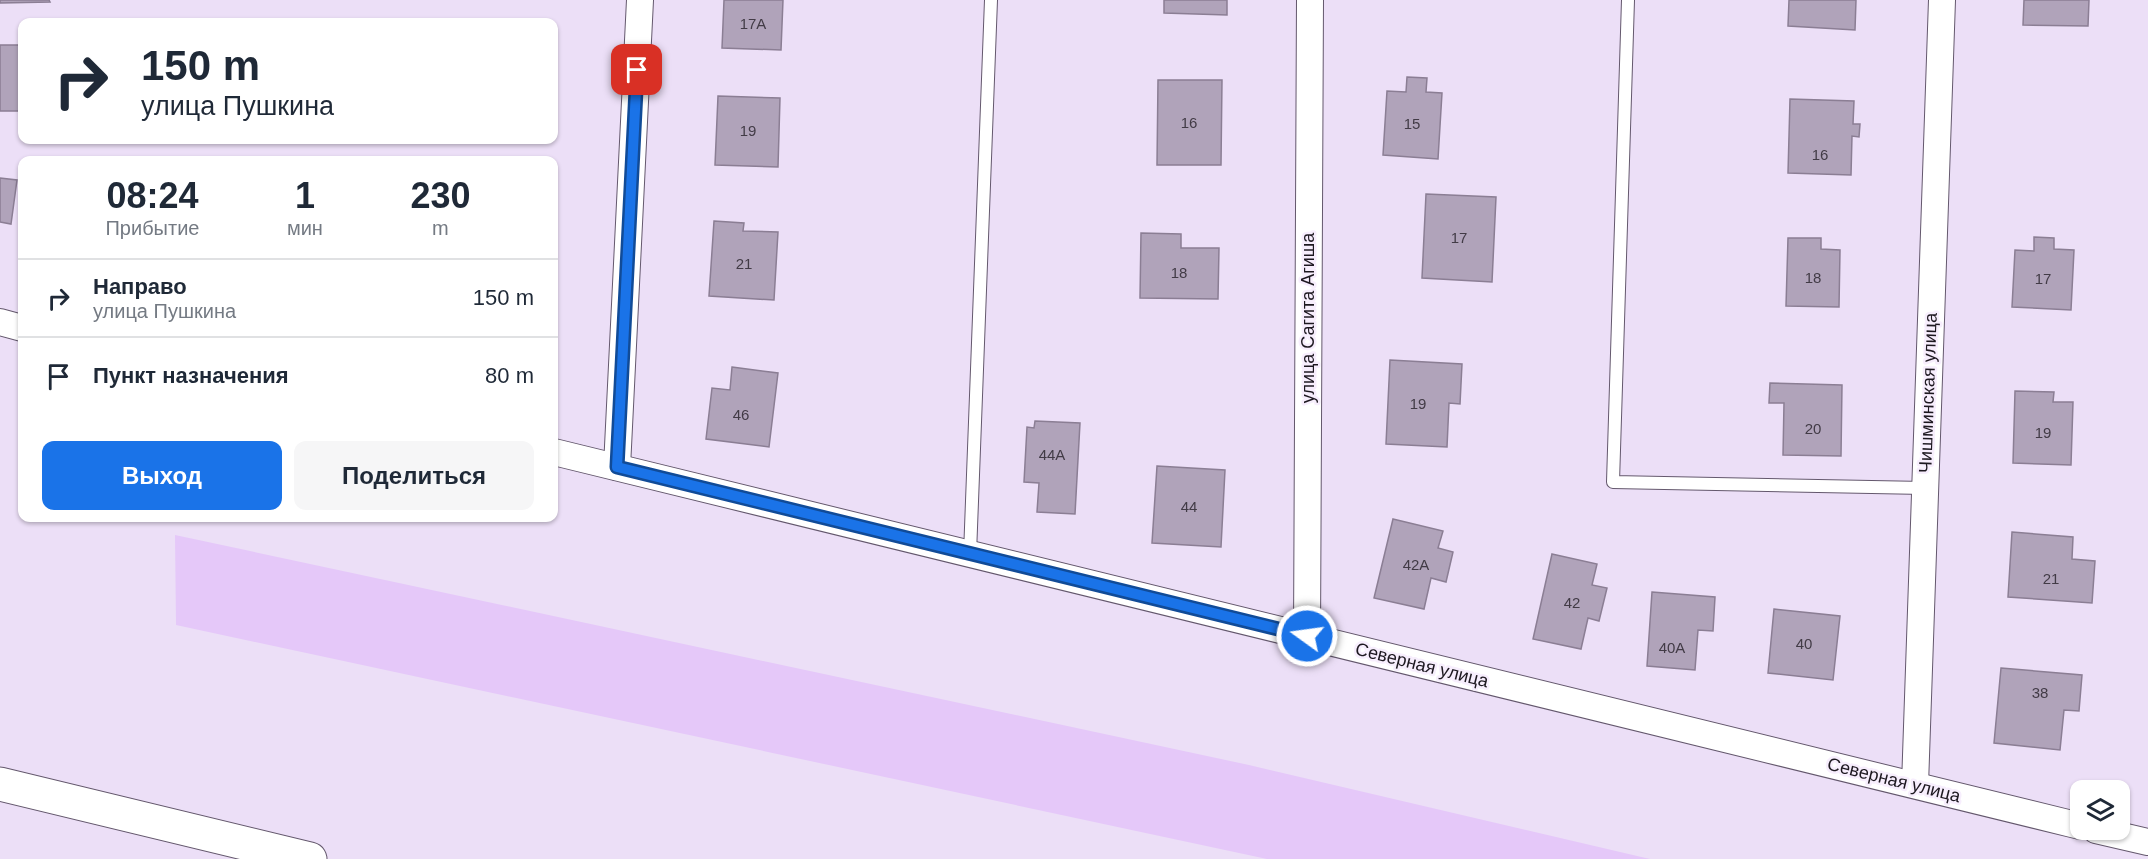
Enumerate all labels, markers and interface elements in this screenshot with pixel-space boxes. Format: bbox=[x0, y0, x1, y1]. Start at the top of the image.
house number: 17А bbox=[740, 15, 766, 32]
icon: right bbox=[42, 42, 120, 120]
text: 150 m bbox=[141, 42, 260, 89]
pin bbox=[611, 44, 662, 95]
icon: arrive bbox=[620, 53, 653, 86]
text: улица Пушкина bbox=[141, 91, 334, 121]
house number: 16 bbox=[1181, 114, 1197, 131]
house number: 15 bbox=[1404, 115, 1420, 132]
house number: 19 bbox=[740, 122, 756, 139]
house number: 16 bbox=[1812, 146, 1828, 163]
text: 08:24 bbox=[106, 175, 199, 216]
text: 1 bbox=[295, 175, 315, 216]
text: 230 bbox=[410, 175, 470, 216]
text: Прибытие bbox=[105, 217, 199, 239]
text: мин bbox=[287, 217, 323, 239]
text: m bbox=[432, 217, 449, 239]
house number: 17 bbox=[1451, 229, 1467, 246]
street label: улица Сагита Агиша bbox=[1298, 232, 1318, 403]
house number: 21 bbox=[736, 255, 752, 272]
house number: 18 bbox=[1171, 264, 1187, 281]
house number: 18 bbox=[1805, 269, 1821, 286]
house number: 17 bbox=[2035, 270, 2051, 287]
text: Направо bbox=[93, 274, 187, 299]
icon: right bbox=[42, 282, 75, 315]
text: 150 m bbox=[473, 285, 534, 310]
text: улица Пушкина bbox=[93, 300, 236, 322]
street label: Чишминская улица bbox=[1915, 312, 1941, 473]
icon: arrive bbox=[42, 360, 75, 393]
text: Пункт назначения bbox=[93, 363, 289, 388]
text: 80 m bbox=[485, 363, 534, 388]
house number: 19 bbox=[1410, 395, 1426, 412]
house number: 46 bbox=[733, 406, 749, 423]
house number: 20 bbox=[1805, 420, 1821, 437]
house number: 19 bbox=[2035, 424, 2051, 441]
button: Выход bbox=[42, 441, 282, 510]
button: Поделиться bbox=[294, 441, 534, 510]
house number: 44А bbox=[1039, 446, 1065, 463]
house number: 44 bbox=[1181, 498, 1197, 515]
house number: 42А bbox=[1403, 556, 1429, 573]
house number: 21 bbox=[2043, 570, 2059, 587]
house number: 42 bbox=[1564, 594, 1580, 611]
position arrow bbox=[1275, 604, 1339, 668]
house number: 40 bbox=[1796, 635, 1812, 652]
street label: Северная улица bbox=[1353, 639, 1492, 691]
house number: 40А bbox=[1659, 639, 1685, 656]
house number: 38 bbox=[2032, 684, 2048, 701]
street label: Северная улица bbox=[1825, 754, 1964, 806]
map controls bbox=[2070, 780, 2130, 840]
button: layers bbox=[2070, 780, 2130, 840]

